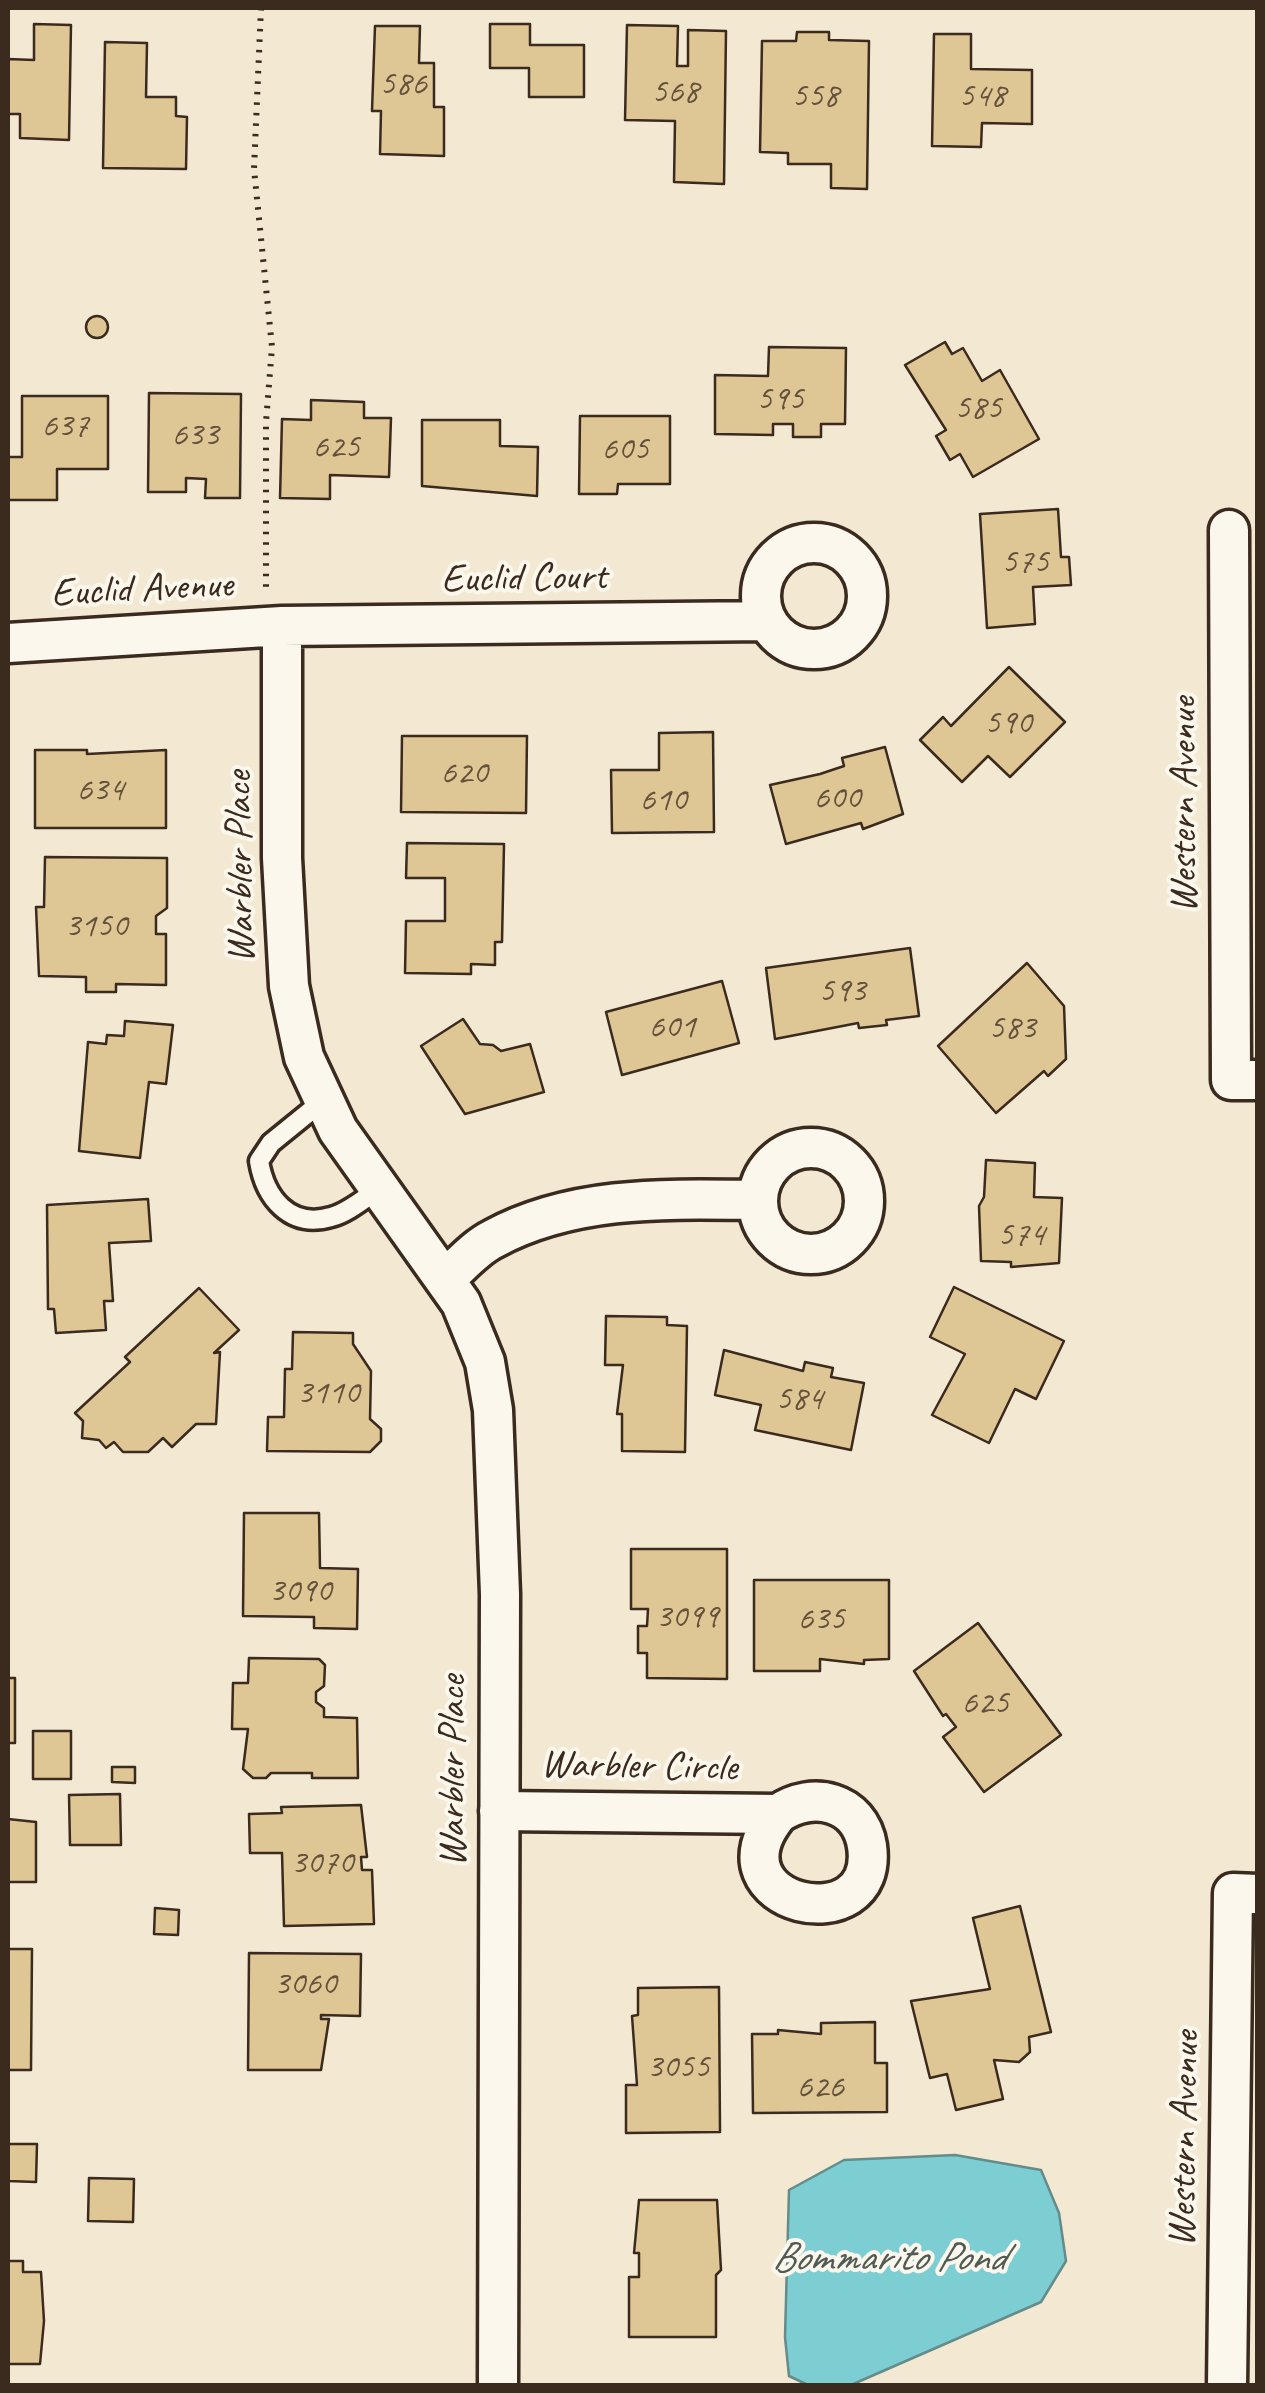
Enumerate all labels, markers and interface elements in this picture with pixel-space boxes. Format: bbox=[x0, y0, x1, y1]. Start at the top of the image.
house number: 586 bbox=[379, 64, 427, 106]
house number: 568 bbox=[651, 72, 699, 114]
house number: 558 bbox=[791, 76, 839, 118]
house number: 548 bbox=[958, 76, 1006, 118]
house number: 595 bbox=[756, 379, 804, 421]
house number: 585 bbox=[954, 388, 1002, 430]
house number: 637 bbox=[41, 406, 89, 448]
house number: 633 bbox=[171, 415, 219, 457]
house number: 625 bbox=[312, 427, 360, 469]
house number: 605 bbox=[601, 429, 649, 471]
house number: 575 bbox=[1001, 542, 1049, 584]
street label: Euclid Court bbox=[441, 554, 607, 604]
street label: Euclid Avenue bbox=[50, 561, 234, 619]
street label: Western Avenue bbox=[1161, 697, 1209, 913]
house number: 590 bbox=[984, 703, 1032, 745]
house number: 620 bbox=[440, 753, 488, 795]
house number: 634 bbox=[76, 770, 124, 812]
street label: Warbler Place bbox=[215, 771, 267, 963]
house number: 600 bbox=[813, 778, 861, 820]
house number: 610 bbox=[639, 780, 687, 822]
house number: 3150 bbox=[65, 906, 127, 948]
house number: 593 bbox=[818, 971, 866, 1013]
house number: 601 bbox=[648, 1007, 696, 1049]
house number: 583 bbox=[988, 1008, 1036, 1050]
house number: 574 bbox=[997, 1215, 1045, 1257]
house number: 3110 bbox=[297, 1373, 359, 1415]
house number: 584 bbox=[775, 1379, 823, 1421]
house number: 3090 bbox=[269, 1571, 331, 1613]
house number: 3099 bbox=[656, 1597, 718, 1639]
house number: 635 bbox=[797, 1599, 845, 1641]
street label: Warbler Place bbox=[430, 1675, 478, 1867]
house number: 625 bbox=[961, 1683, 1009, 1725]
street label: Warbler Circle bbox=[540, 1741, 738, 1793]
house number: 3070 bbox=[291, 1843, 353, 1885]
house number: 3060 bbox=[274, 1964, 336, 2006]
street label: Western Avenue bbox=[1159, 2031, 1211, 2247]
house number: 3055 bbox=[647, 2047, 709, 2089]
house number: 626 bbox=[796, 2067, 844, 2109]
water label: Bommarito Pond bbox=[771, 2234, 1005, 2284]

